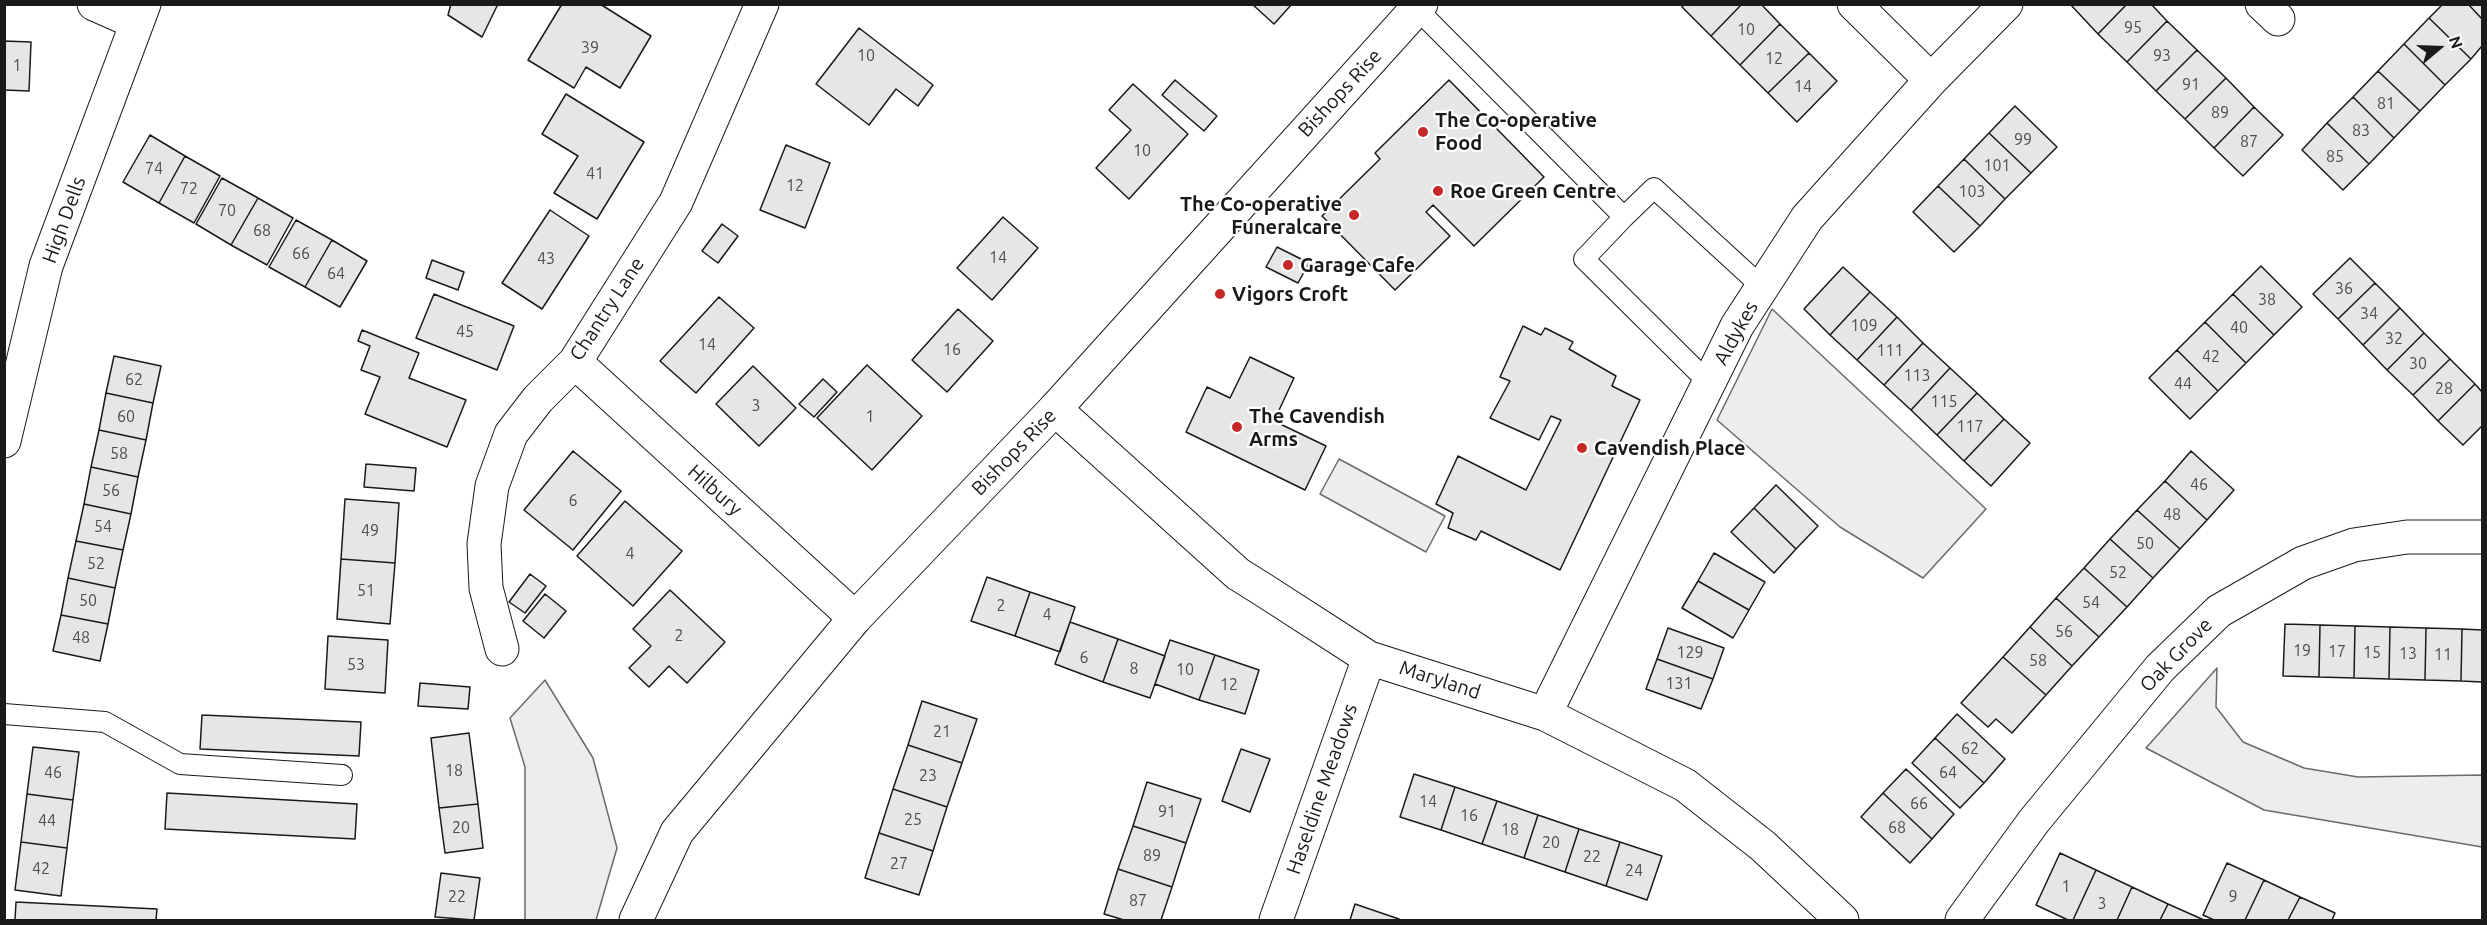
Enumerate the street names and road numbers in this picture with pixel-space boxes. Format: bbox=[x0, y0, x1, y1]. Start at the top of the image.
street label: Bishops Rise bbox=[1293, 44, 1387, 142]
street label: High Dells bbox=[37, 173, 91, 267]
street label: Chantry Lane bbox=[565, 253, 649, 365]
street label: Aldykes bbox=[1709, 297, 1763, 369]
street label: Bishops Rise bbox=[967, 404, 1061, 500]
street label: Hilbury bbox=[683, 459, 747, 521]
street label: Oak Grove bbox=[2135, 613, 2217, 697]
street label: Maryland bbox=[1396, 656, 1484, 704]
street label: Haseldine Meadows bbox=[1282, 700, 1362, 878]

